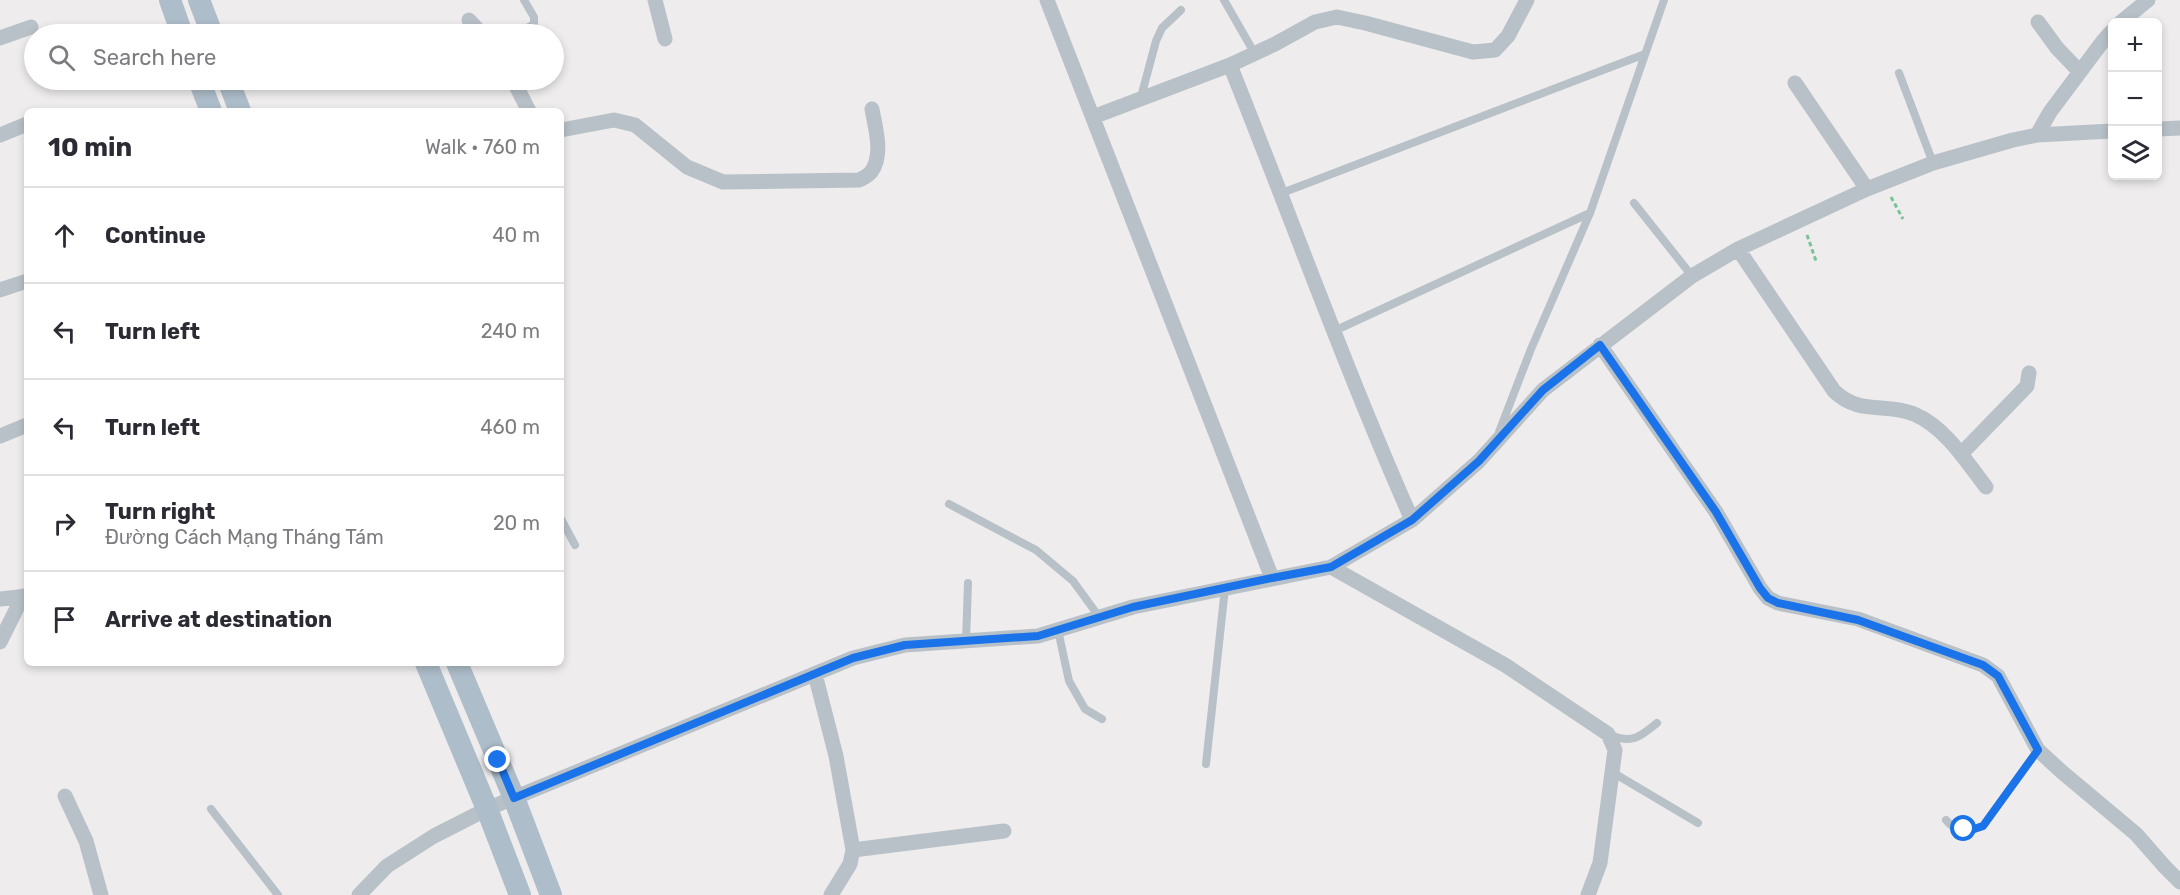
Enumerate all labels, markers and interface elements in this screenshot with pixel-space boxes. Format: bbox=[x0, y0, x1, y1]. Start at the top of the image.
map controls bbox=[2108, 18, 2162, 180]
button: + bbox=[2108, 18, 2162, 72]
search box bbox=[24, 24, 564, 90]
icon: search bbox=[45, 41, 78, 74]
text: Search here bbox=[93, 44, 216, 71]
button: − bbox=[2108, 72, 2162, 126]
button: layers bbox=[2108, 126, 2162, 180]
text: 10 min bbox=[48, 132, 132, 163]
text: Walk · 760 m bbox=[425, 135, 540, 159]
icon: ahead bbox=[48, 219, 81, 252]
text: Continue bbox=[105, 222, 206, 249]
text: 40 m bbox=[492, 223, 540, 247]
icon: left bbox=[48, 315, 81, 348]
text: Turn left bbox=[105, 318, 200, 345]
text: 240 m bbox=[481, 319, 540, 343]
icon: left bbox=[48, 411, 81, 444]
text: Turn left bbox=[105, 414, 200, 441]
text: 460 m bbox=[480, 415, 540, 439]
text: Turn right bbox=[105, 498, 215, 525]
icon: right bbox=[48, 507, 81, 540]
text: 20 m bbox=[493, 511, 540, 535]
text: Đường Cách Mạng Tháng Tám bbox=[105, 525, 384, 549]
icon: arrive bbox=[48, 603, 81, 636]
text: Arrive at destination bbox=[105, 606, 332, 633]
route end bbox=[484, 746, 510, 772]
route start bbox=[1950, 815, 1976, 841]

